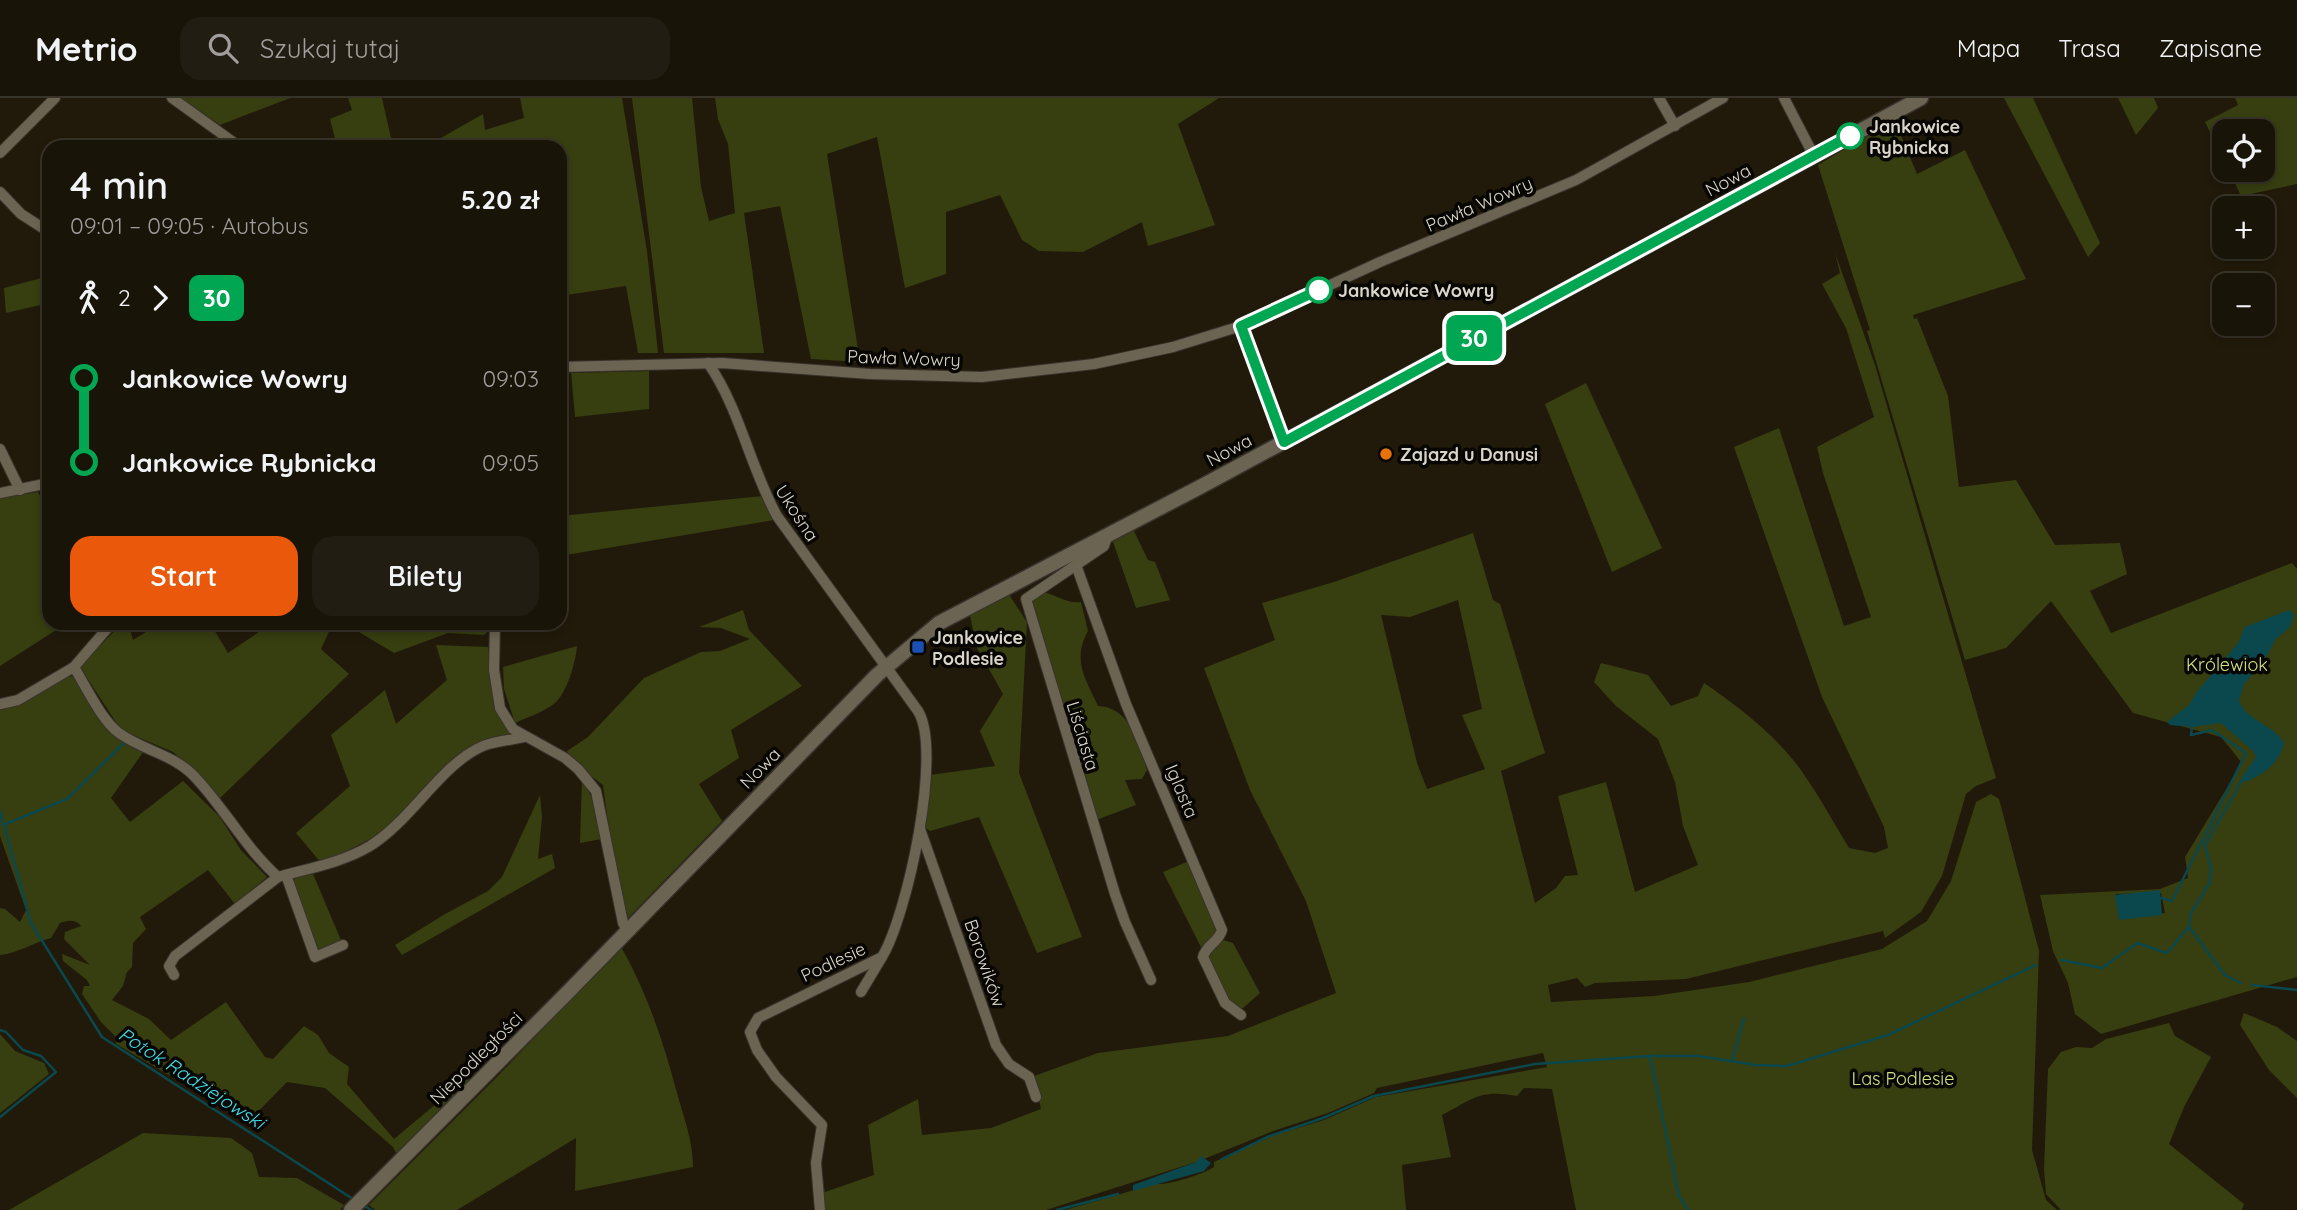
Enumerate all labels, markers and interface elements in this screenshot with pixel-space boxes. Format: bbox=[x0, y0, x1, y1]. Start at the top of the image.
search box bbox=[180, 17, 670, 80]
text: Metrio bbox=[35, 28, 138, 69]
icon: search bbox=[204, 29, 242, 67]
text: Szukaj tutaj bbox=[260, 32, 400, 65]
text: Mapa bbox=[1957, 33, 2020, 63]
text: Trasa bbox=[2058, 33, 2121, 63]
text: Zapisane bbox=[2159, 33, 2262, 63]
place label: Jankowice Rybnicka bbox=[1869, 115, 1960, 159]
map controls bbox=[2212, 119, 2275, 336]
button: locate bbox=[2212, 119, 2275, 182]
marker: Jankowice Rybnicka bbox=[1837, 123, 1863, 149]
street label: Nowa bbox=[1701, 158, 1755, 202]
text: 4 min bbox=[70, 161, 168, 209]
street label: Pawła Wowry bbox=[1422, 171, 1536, 237]
text: 5.20 zł bbox=[461, 183, 539, 216]
button: + bbox=[2212, 196, 2275, 259]
text: 09:01 – 09:05 · Autobus bbox=[70, 211, 309, 240]
button: − bbox=[2212, 273, 2275, 336]
marker: Jankowice Wowry bbox=[1306, 277, 1332, 303]
icon: walk bbox=[70, 279, 108, 317]
icon: forward bbox=[141, 279, 179, 317]
place label: Jankowice Wowry bbox=[1338, 279, 1494, 302]
text: 2 bbox=[118, 283, 131, 312]
text: 30 bbox=[203, 283, 230, 313]
line badge: 30 bbox=[1442, 315, 1506, 361]
text: 30 bbox=[1460, 323, 1488, 353]
street label: Pawła Wowry bbox=[847, 345, 961, 371]
text: Jankowice Wowry bbox=[122, 362, 348, 395]
text: 09:03 bbox=[482, 364, 539, 393]
street label: Nowa bbox=[1202, 428, 1256, 472]
place label: Zajazd u Danusi bbox=[1400, 443, 1538, 466]
text: Jankowice Rybnicka bbox=[122, 446, 377, 479]
marker: Zajazd u Danusi bbox=[1378, 446, 1394, 462]
text: 09:05 bbox=[482, 448, 539, 477]
street label: Ukośna bbox=[770, 480, 824, 546]
button: Start bbox=[70, 536, 298, 616]
button: Bilety bbox=[312, 536, 539, 616]
place label: Jankowice Podlesie bbox=[932, 626, 1023, 670]
marker: Jankowice Podlesie bbox=[910, 639, 926, 655]
park label: Królewiok bbox=[2186, 653, 2268, 676]
street label: Liściasta bbox=[1062, 698, 1104, 774]
street label: Nowa bbox=[735, 743, 785, 793]
street label: Iglasta bbox=[1160, 761, 1204, 821]
street label: Borowików bbox=[959, 916, 1011, 1010]
street label: Podlesie bbox=[797, 937, 869, 987]
street label: Niepodległości bbox=[425, 1007, 527, 1109]
water label: Potok Radziejowski bbox=[114, 1022, 271, 1135]
park label: Las Podlesie bbox=[1852, 1067, 1954, 1090]

